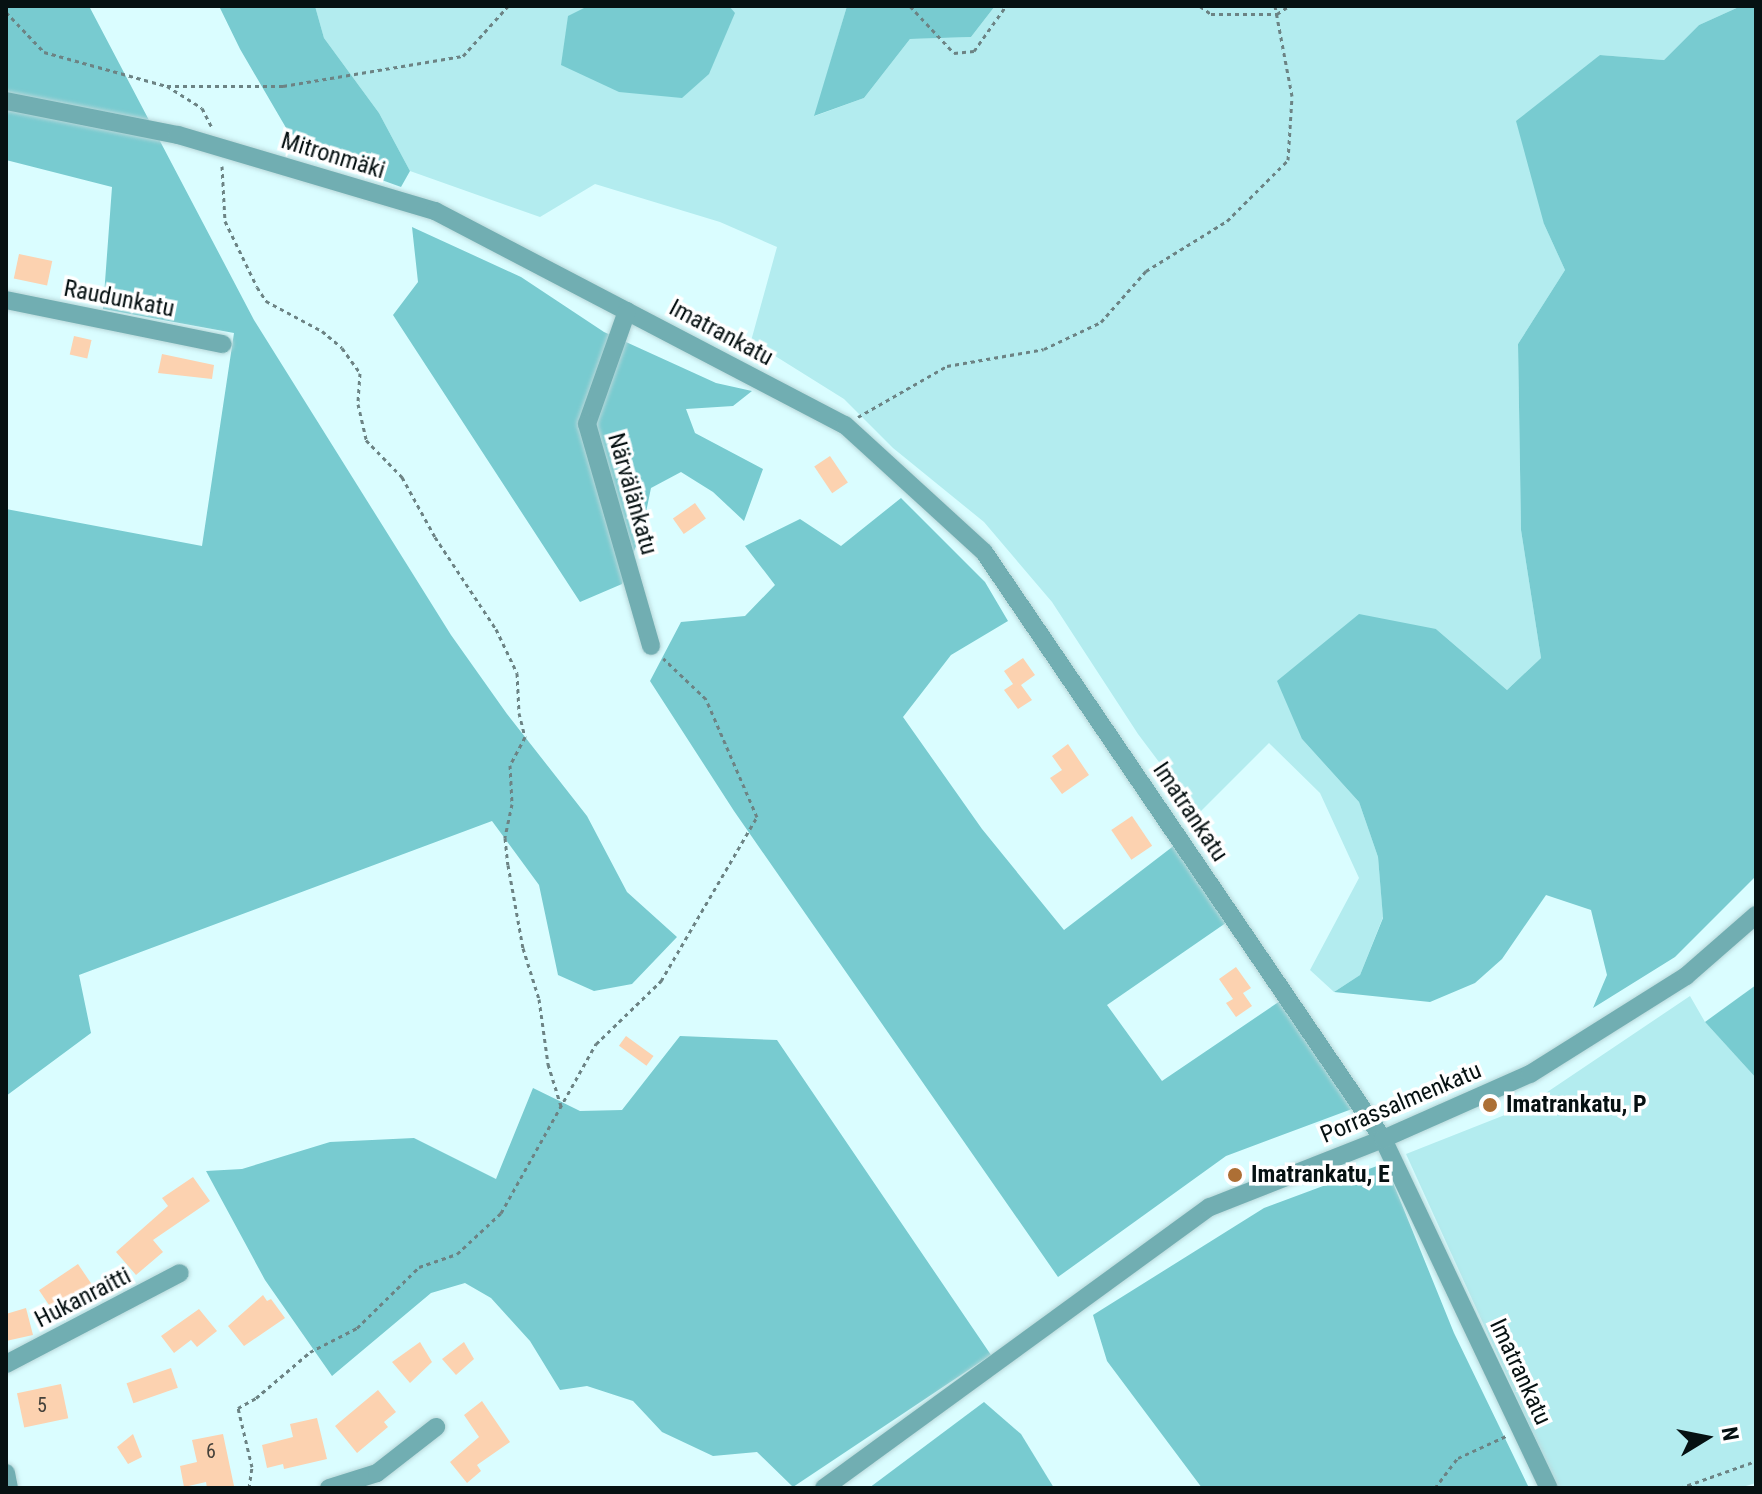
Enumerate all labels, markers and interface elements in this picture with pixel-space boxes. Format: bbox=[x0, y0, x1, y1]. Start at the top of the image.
street label: Mitronmäki bbox=[277, 127, 389, 185]
street label: Raudunkatu bbox=[61, 274, 177, 324]
street label: Imatrankatu bbox=[664, 294, 778, 372]
street label: Närvälänkatu bbox=[601, 430, 663, 558]
street label: Imatrankatu bbox=[1146, 757, 1234, 867]
street label: Porrassalmenkatu bbox=[1316, 1056, 1486, 1150]
place label: Imatrankatu, P bbox=[1506, 1091, 1647, 1119]
marker: Imatrankatu, P bbox=[1481, 1096, 1499, 1114]
place label: Imatrankatu, E bbox=[1251, 1161, 1390, 1189]
marker: Imatrankatu, E bbox=[1226, 1166, 1244, 1184]
street label: Hukanraitti bbox=[30, 1262, 136, 1334]
street label: Imatrankatu bbox=[1483, 1314, 1557, 1430]
house number: 5 bbox=[37, 1393, 47, 1417]
north arrow bbox=[1666, 1398, 1746, 1478]
text: N bbox=[1717, 1425, 1744, 1443]
house number: 6 bbox=[206, 1439, 216, 1463]

